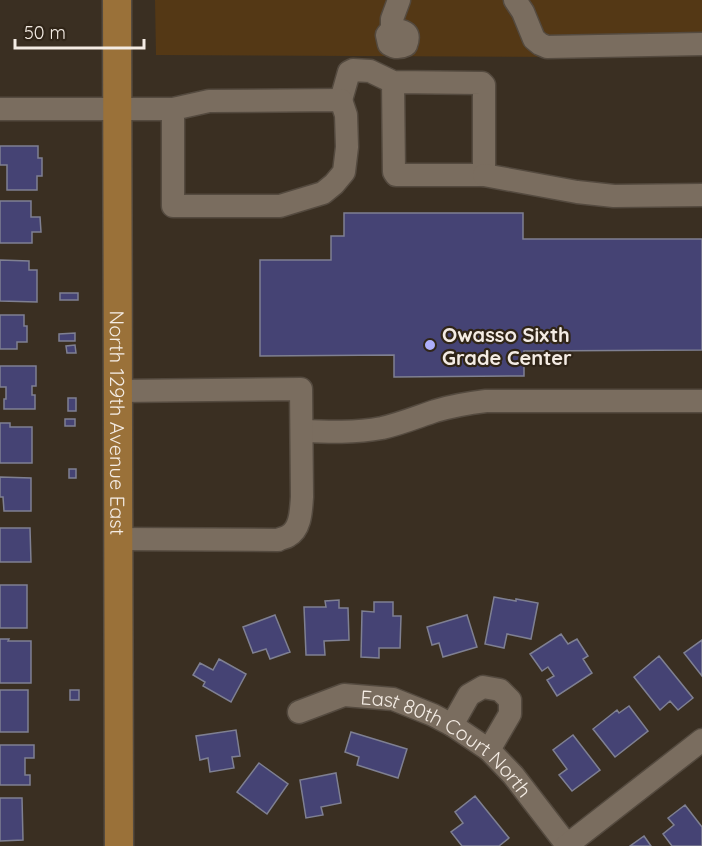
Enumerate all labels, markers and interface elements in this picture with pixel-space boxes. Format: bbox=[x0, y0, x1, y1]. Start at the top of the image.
scale bar bbox=[15, 12, 144, 50]
text: 50 m bbox=[24, 21, 66, 44]
street label: North 129th Avenue East bbox=[105, 311, 131, 536]
place label: Owasso Sixth Grade Center bbox=[442, 322, 572, 370]
marker: Owasso Sixth Grade Center bbox=[423, 338, 437, 352]
street label: East 80th Court North bbox=[360, 684, 538, 802]

